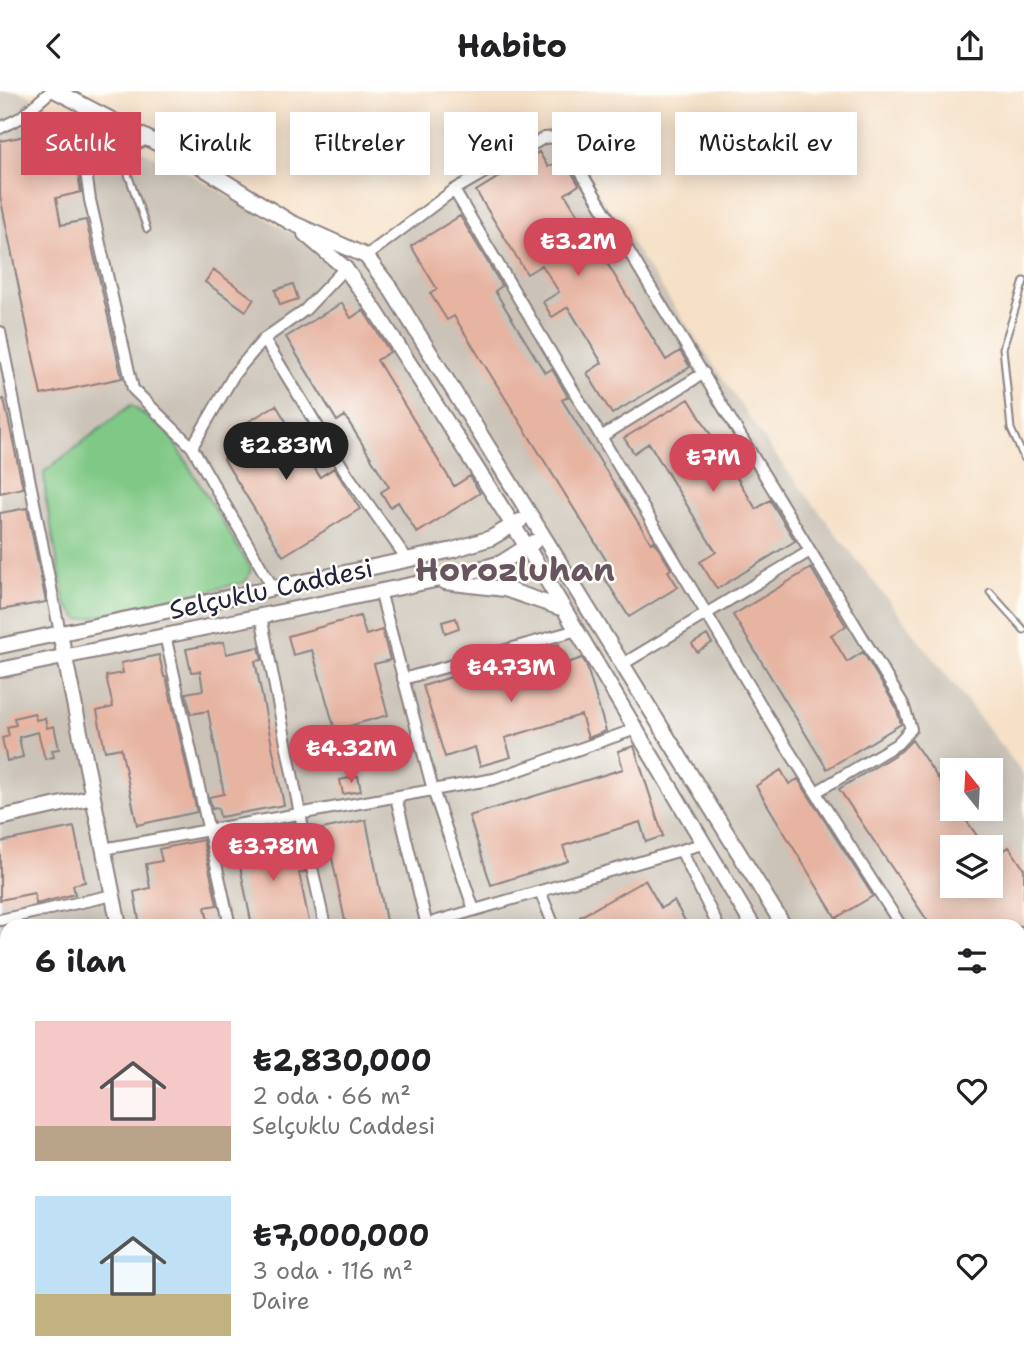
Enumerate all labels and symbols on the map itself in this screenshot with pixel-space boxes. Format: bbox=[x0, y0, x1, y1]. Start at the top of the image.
pin: ₺3.2M bbox=[529, 219, 627, 278]
pin: ₺2.83M bbox=[229, 423, 343, 482]
pin: ₺7M bbox=[679, 435, 747, 494]
district label: Horozluhan bbox=[415, 547, 615, 592]
street label: Selçuklu Caddesi bbox=[166, 550, 376, 627]
pin: ₺4.73M bbox=[454, 645, 568, 704]
pin: ₺4.32M bbox=[294, 725, 408, 785]
north arrow bbox=[940, 758, 1003, 821]
pin: ₺3.78M bbox=[216, 823, 330, 883]

